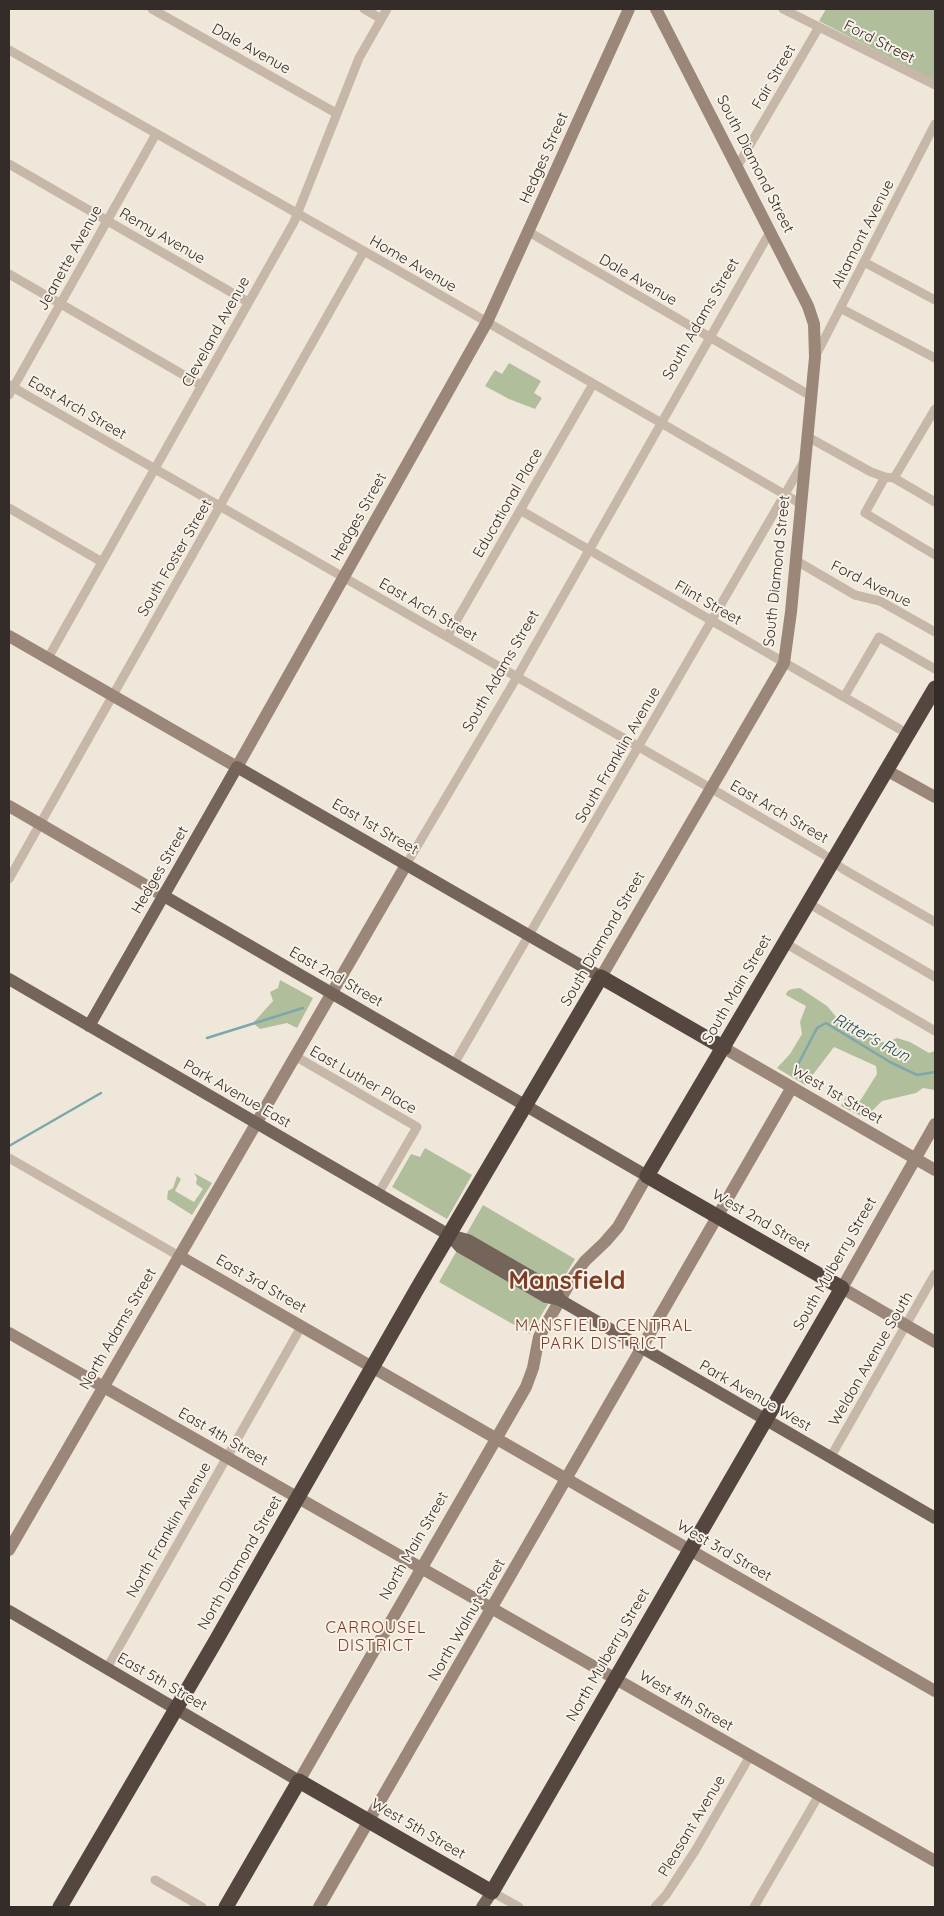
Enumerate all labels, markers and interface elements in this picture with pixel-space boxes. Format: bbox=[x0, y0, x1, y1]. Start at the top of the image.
street label: Ford Street bbox=[841, 17, 917, 67]
street label: Dale Avenue bbox=[209, 20, 293, 78]
street label: Fair Street bbox=[748, 42, 800, 112]
street label: South Diamond Street bbox=[712, 92, 798, 236]
street label: Hedges Street bbox=[516, 110, 572, 206]
street label: Altamont Avenue bbox=[828, 177, 898, 291]
street label: Jeanette Avenue bbox=[34, 202, 106, 314]
street label: Remy Avenue bbox=[116, 204, 208, 268]
street label: Home Avenue bbox=[366, 232, 460, 296]
street label: Dale Avenue bbox=[596, 250, 680, 310]
street label: South Adams Street bbox=[659, 255, 743, 383]
street label: Cleveland Avenue bbox=[178, 274, 254, 390]
street label: East Arch Street bbox=[25, 373, 129, 443]
street label: Educational Place bbox=[469, 445, 547, 561]
street label: Hedges Street bbox=[327, 470, 391, 564]
street label: South Diamond Street bbox=[760, 494, 794, 648]
street label: South Foster Street bbox=[134, 496, 216, 620]
street label: Ford Avenue bbox=[828, 557, 914, 611]
street label: East Arch Street bbox=[376, 575, 480, 645]
street label: Flint Street bbox=[671, 577, 745, 629]
street label: South Adams Street bbox=[459, 607, 543, 735]
street label: South Franklin Avenue bbox=[572, 684, 664, 826]
street label: East Arch Street bbox=[727, 777, 831, 847]
street label: East 1st Street bbox=[329, 795, 421, 859]
street label: Hedges Street bbox=[128, 823, 192, 917]
street label: South Diamond Street bbox=[557, 869, 649, 1009]
street label: South Main Street bbox=[699, 932, 775, 1046]
street label: East 2nd Street bbox=[286, 943, 386, 1011]
water label: Ritter's Run bbox=[829, 1010, 913, 1066]
street label: East Luther Place bbox=[307, 1042, 419, 1118]
street label: Park Avenue East bbox=[180, 1056, 294, 1132]
street label: West 1st Street bbox=[788, 1062, 886, 1128]
street label: West 2nd Street bbox=[709, 1186, 813, 1256]
street label: South Mulberry Street bbox=[789, 1194, 881, 1334]
street label: East 3rd Street bbox=[213, 1251, 309, 1317]
street label: North Adams Street bbox=[76, 1265, 160, 1393]
district label: Mansfield bbox=[509, 1266, 625, 1296]
street label: Weldon Avenue South bbox=[825, 1289, 917, 1429]
district label: MANSFIELD CENTRAL PARK DISTRICT bbox=[513, 1316, 695, 1354]
street label: Park Avenue West bbox=[696, 1357, 814, 1435]
street label: East 4th Street bbox=[175, 1404, 271, 1470]
street label: North Franklin Avenue bbox=[123, 1459, 215, 1601]
street label: North Main Street bbox=[376, 1489, 452, 1603]
street label: North Diamond Street bbox=[194, 1493, 286, 1633]
street label: West 3rd Street bbox=[673, 1517, 775, 1585]
street label: North Walnut Street bbox=[425, 1556, 509, 1684]
street label: North Mulberry Street bbox=[563, 1585, 653, 1725]
district label: CARROUSEL DISTRICT bbox=[324, 1618, 428, 1656]
street label: East 5th Street bbox=[114, 1649, 210, 1715]
street label: West 4th Street bbox=[636, 1667, 736, 1735]
street label: Pleasant Avenue bbox=[655, 1772, 729, 1880]
street label: West 5th Street bbox=[368, 1795, 468, 1863]

